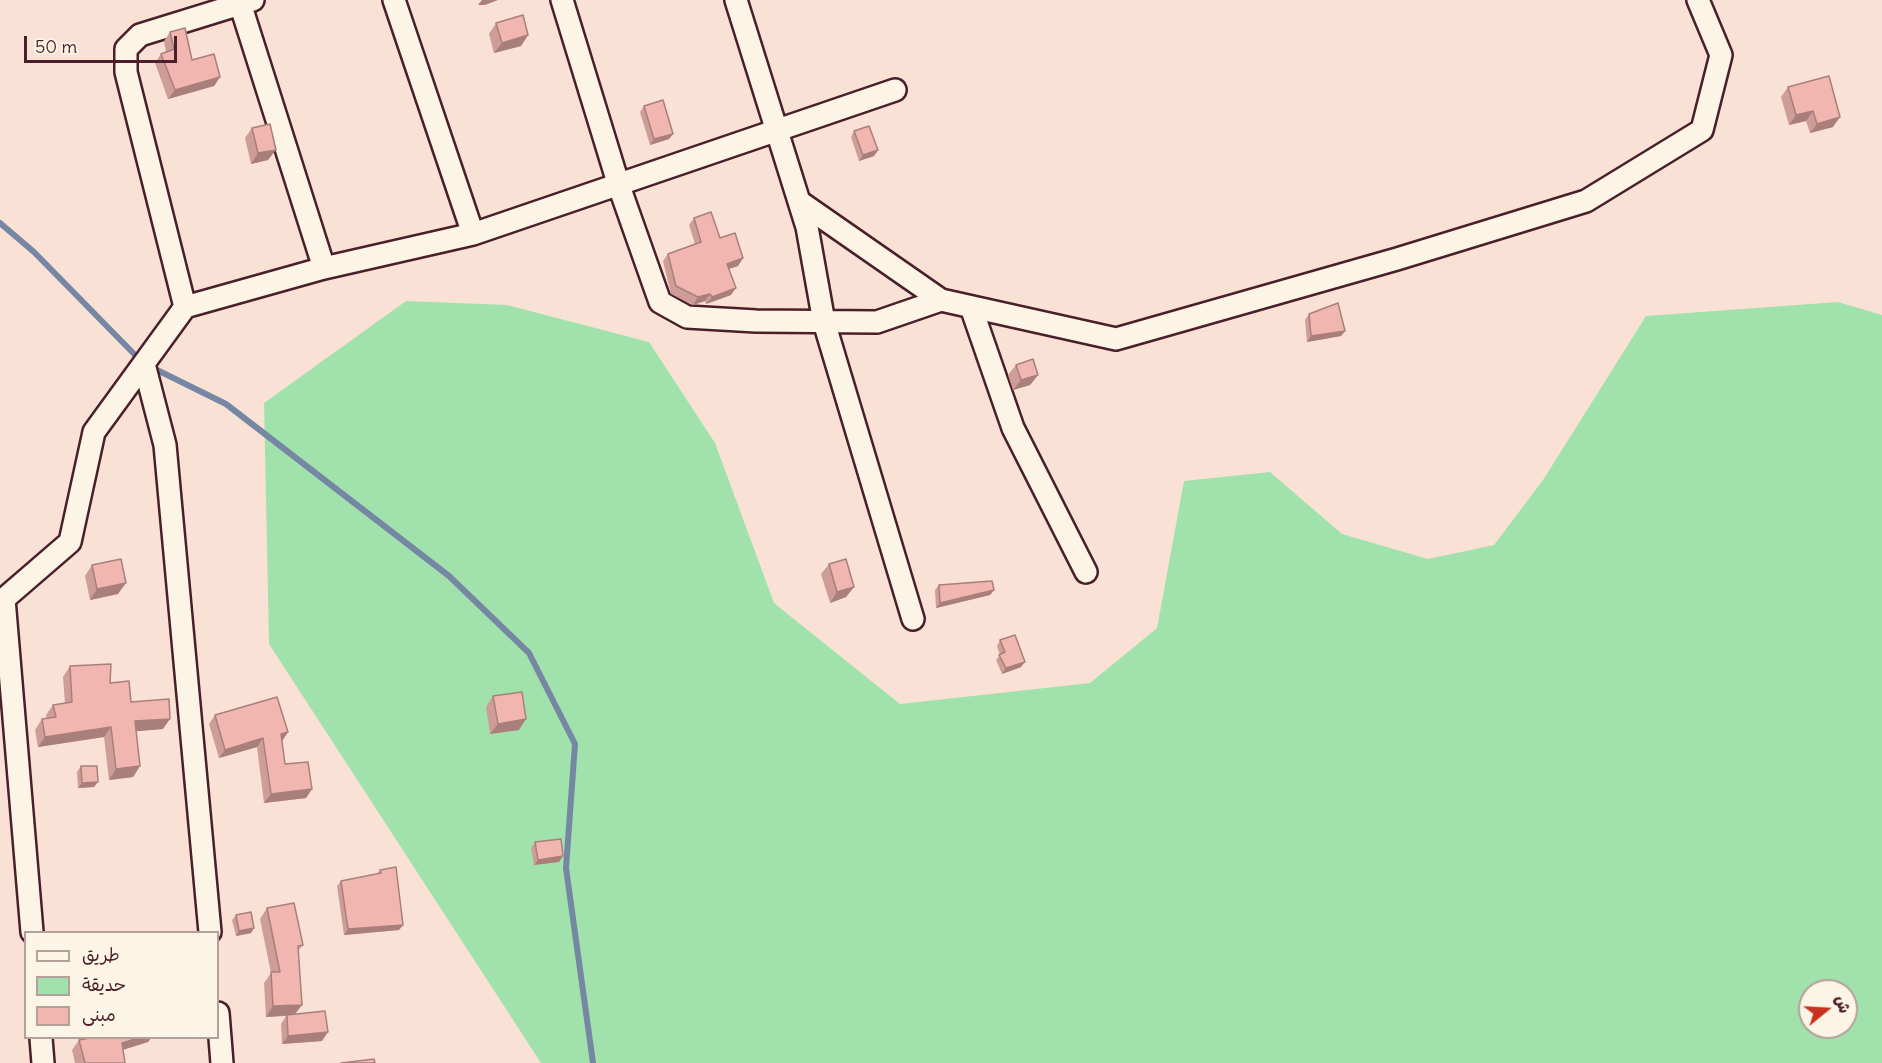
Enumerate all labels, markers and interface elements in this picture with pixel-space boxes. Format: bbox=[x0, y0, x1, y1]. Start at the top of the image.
scale bar bbox=[27, 24, 180, 62]
text: 50 m bbox=[35, 35, 77, 58]
legend bbox=[24, 931, 219, 1039]
text: طريق bbox=[82, 943, 120, 966]
text: حديقة bbox=[82, 973, 126, 996]
north arrow bbox=[1798, 979, 1858, 1039]
text: ش bbox=[1831, 993, 1855, 1016]
text: مبنى bbox=[82, 1003, 116, 1026]

